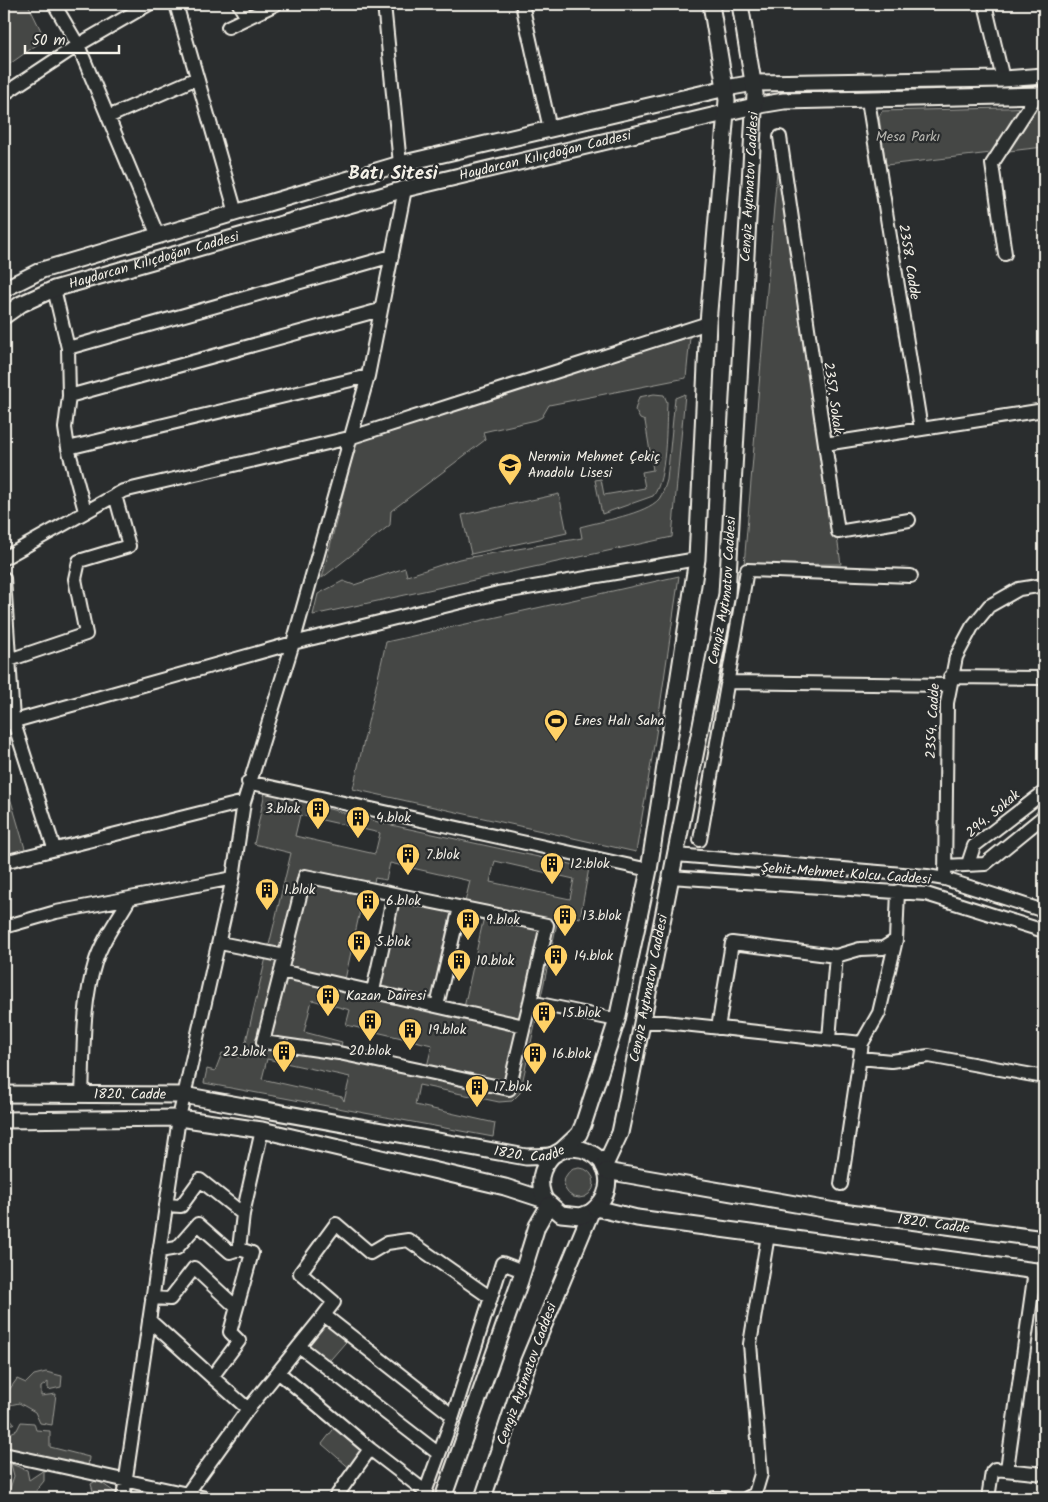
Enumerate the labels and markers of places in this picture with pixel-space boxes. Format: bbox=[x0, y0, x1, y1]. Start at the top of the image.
place label: Nermin Mehmet Çekiç Anadolu Lisesi bbox=[528, 446, 660, 484]
school or university icon: Nermin Mehmet Çekiç Anadolu Lisesi bbox=[497, 452, 523, 486]
sports icon: Enes Halı Saha bbox=[543, 708, 569, 742]
place label: Enes Halı Saha bbox=[574, 710, 664, 732]
building icon: 3.blok bbox=[305, 796, 331, 830]
place label: 3.blok bbox=[265, 798, 300, 820]
building icon: 4.blok bbox=[345, 805, 371, 839]
place label: 4.blok bbox=[376, 807, 411, 829]
building icon: 7.blok bbox=[395, 842, 421, 876]
place label: 7.blok bbox=[426, 844, 460, 866]
building icon: 12.blok bbox=[539, 851, 565, 885]
place label: 12.blok bbox=[570, 853, 610, 875]
building icon: 1.blok bbox=[254, 877, 280, 911]
place label: 1.blok bbox=[284, 879, 316, 901]
building icon: 6.blok bbox=[355, 888, 381, 922]
place label: 6.blok bbox=[386, 890, 421, 912]
building icon: 13.blok bbox=[552, 903, 578, 937]
place label: 13.blok bbox=[582, 905, 622, 927]
building icon: 9.blok bbox=[455, 907, 481, 941]
place label: 9.blok bbox=[486, 909, 520, 931]
building icon: 5.blok bbox=[346, 929, 372, 963]
place label: 5.blok bbox=[376, 931, 411, 953]
building icon: 14.blok bbox=[543, 943, 569, 977]
place label: 14.blok bbox=[574, 945, 614, 967]
building icon: 10.blok bbox=[446, 948, 472, 982]
place label: 10.blok bbox=[476, 950, 515, 972]
building icon: Kazan Dairesi bbox=[315, 983, 341, 1017]
place label: Kazan Dairesi bbox=[346, 985, 426, 1007]
building icon: 15.blok bbox=[531, 1000, 557, 1034]
place label: 15.blok bbox=[562, 1002, 601, 1024]
building icon: 20.blok bbox=[357, 1008, 383, 1042]
building icon: 19.blok bbox=[397, 1017, 423, 1051]
place label: 19.blok bbox=[428, 1019, 467, 1041]
building icon: 22.blok bbox=[271, 1039, 297, 1073]
place label: 20.blok bbox=[349, 1040, 392, 1062]
place label: 22.blok bbox=[223, 1041, 266, 1063]
building icon: 16.blok bbox=[522, 1041, 548, 1075]
place label: 16.blok bbox=[552, 1043, 592, 1065]
building icon: 17.blok bbox=[464, 1074, 490, 1108]
place label: 17.blok bbox=[494, 1076, 532, 1098]

